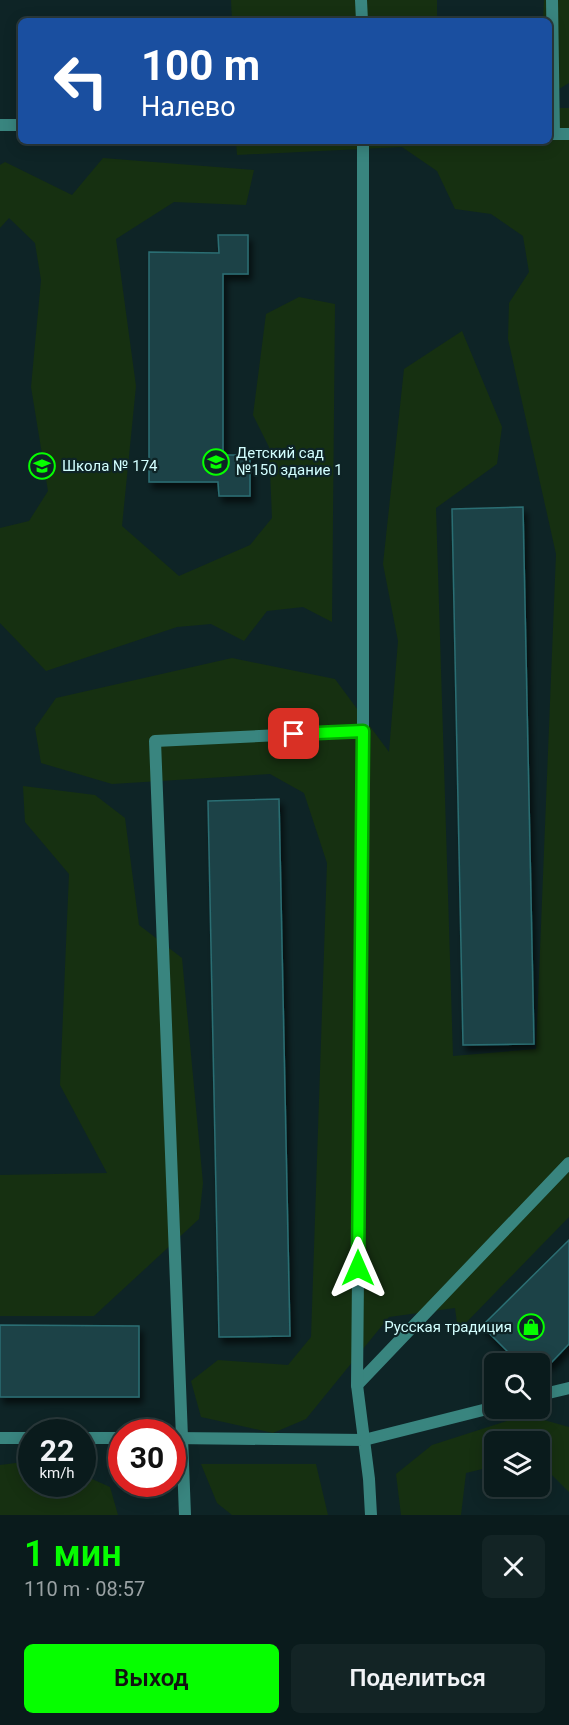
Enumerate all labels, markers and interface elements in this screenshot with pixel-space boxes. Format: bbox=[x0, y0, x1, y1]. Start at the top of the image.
text: 100 m bbox=[141, 41, 260, 90]
icon: left bbox=[42, 42, 120, 120]
text: Налево bbox=[141, 91, 236, 123]
place label: Детский сад №150 здание 1 bbox=[236, 444, 343, 479]
school or university icon: Детский сад №150 здание 1 bbox=[201, 447, 231, 477]
school or university icon: Школа № 174 bbox=[27, 451, 57, 481]
place label: Школа № 174 bbox=[62, 457, 158, 475]
pin bbox=[268, 708, 319, 759]
icon: arrive bbox=[277, 717, 310, 750]
position arrow bbox=[326, 1236, 390, 1300]
shop icon: Русская традиция bbox=[516, 1312, 546, 1342]
place label: Русская традиция bbox=[384, 1318, 512, 1336]
map controls bbox=[484, 1353, 550, 1497]
button: search bbox=[484, 1353, 550, 1419]
speed limit sign: 30 bbox=[108, 1419, 186, 1497]
button: layers bbox=[484, 1431, 550, 1497]
text: 22 bbox=[40, 1433, 74, 1468]
text: km/h bbox=[39, 1464, 75, 1482]
text: 1 мин bbox=[24, 1533, 122, 1575]
button: close bbox=[482, 1535, 545, 1598]
text: 110 m · 08:57 bbox=[24, 1577, 145, 1601]
button: Выход bbox=[24, 1644, 279, 1713]
button: Поделиться bbox=[291, 1644, 545, 1713]

